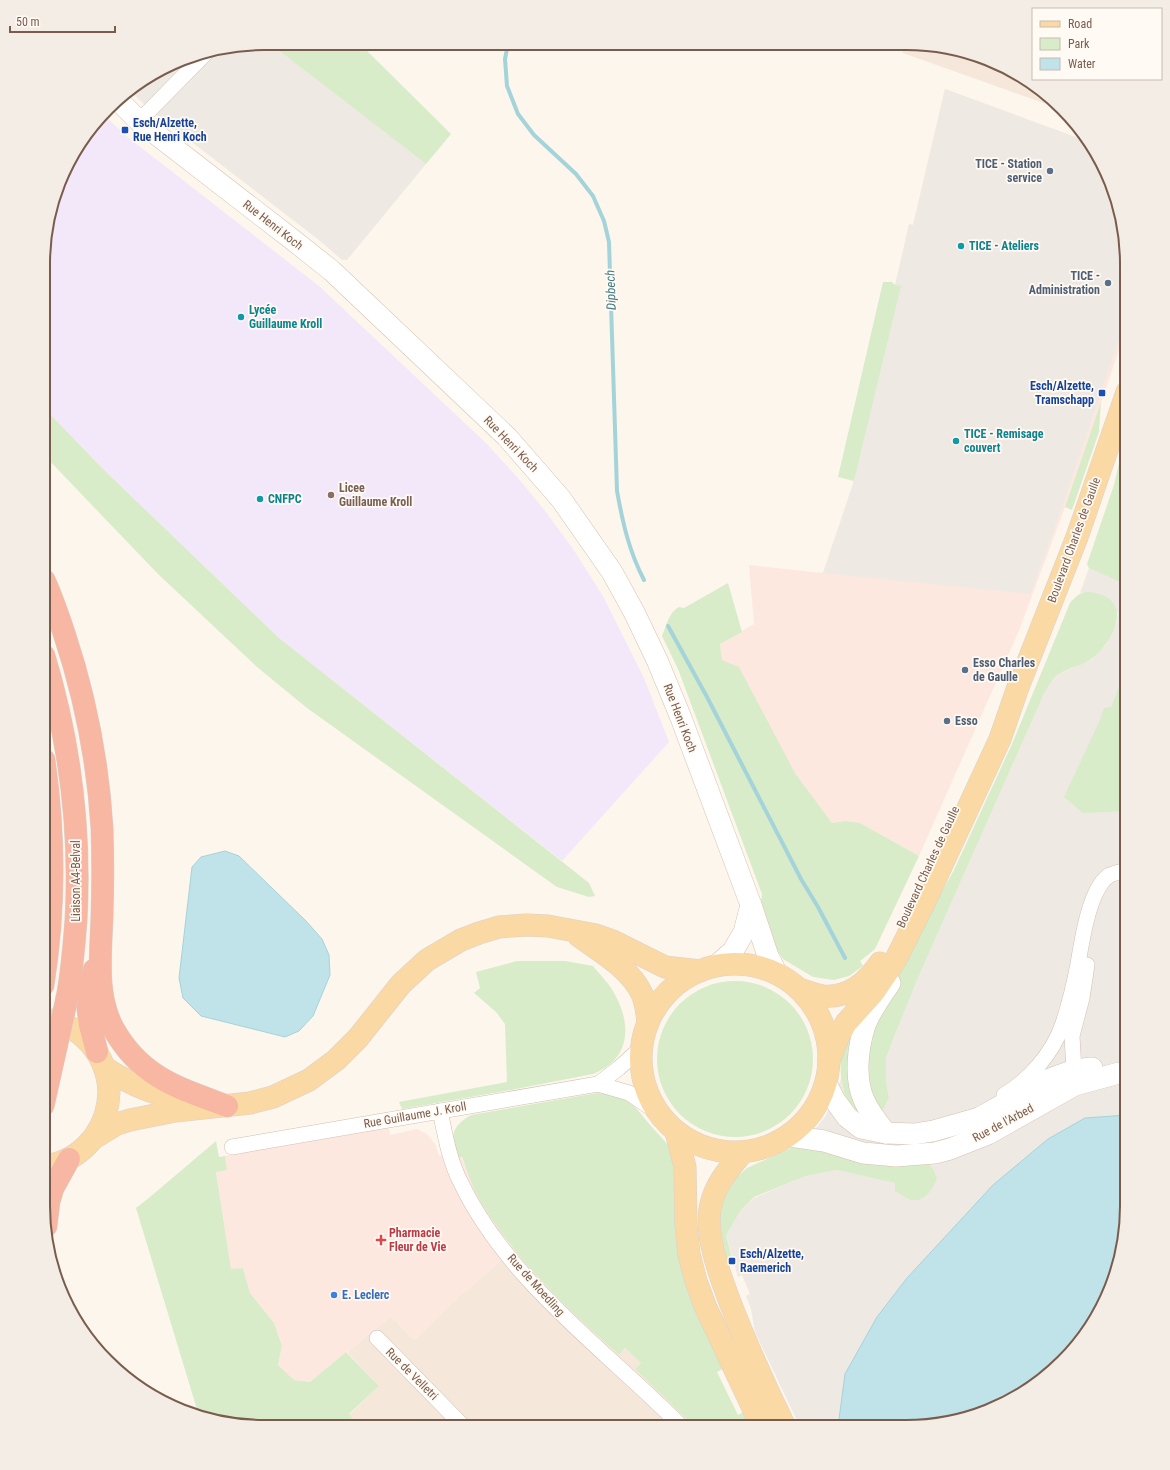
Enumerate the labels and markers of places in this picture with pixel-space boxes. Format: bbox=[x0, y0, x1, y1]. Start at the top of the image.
place label: Esch/Alzette, Rue Henri Koch bbox=[133, 116, 207, 144]
marker: Esch/Alzette, Rue Henri Koch bbox=[120, 125, 130, 135]
place label: TICE - Station service bbox=[975, 157, 1042, 185]
marker: TICE - Station service bbox=[1045, 166, 1055, 176]
place label: TICE - Ateliers bbox=[969, 239, 1040, 253]
marker: TICE - Ateliers bbox=[956, 241, 966, 251]
place label: TICE - Administration bbox=[1029, 269, 1100, 297]
marker: TICE - Administration bbox=[1103, 278, 1113, 288]
place label: Lycée Guillaume Kroll bbox=[249, 303, 322, 331]
marker: Lycée Guillaume Kroll bbox=[236, 312, 246, 322]
place label: Esch/Alzette, Tramschapp bbox=[1030, 379, 1094, 407]
marker: Esch/Alzette, Tramschapp bbox=[1097, 388, 1107, 398]
place label: TICE - Remisage couvert bbox=[964, 427, 1044, 455]
marker: TICE - Remisage couvert bbox=[951, 436, 961, 446]
place label: Licee Guillaume Kroll bbox=[339, 481, 412, 509]
marker: Licee Guillaume Kroll bbox=[326, 490, 336, 500]
place label: CNFPC bbox=[268, 492, 302, 506]
marker: CNFPC bbox=[255, 494, 265, 504]
place label: Esso Charles de Gaulle bbox=[973, 656, 1036, 684]
marker: Esso Charles de Gaulle bbox=[960, 665, 970, 675]
place label: Esso bbox=[955, 714, 978, 728]
marker: Esso bbox=[942, 716, 952, 726]
place label: Pharmacie Fleur de Vie bbox=[389, 1226, 447, 1254]
marker: Pharmacie Fleur de Vie bbox=[376, 1235, 386, 1245]
place label: Esch/Alzette, Raemerich bbox=[740, 1247, 804, 1275]
marker: Esch/Alzette, Raemerich bbox=[727, 1256, 737, 1266]
place label: E. Leclerc bbox=[342, 1288, 390, 1302]
marker: E. Leclerc bbox=[329, 1290, 339, 1300]

